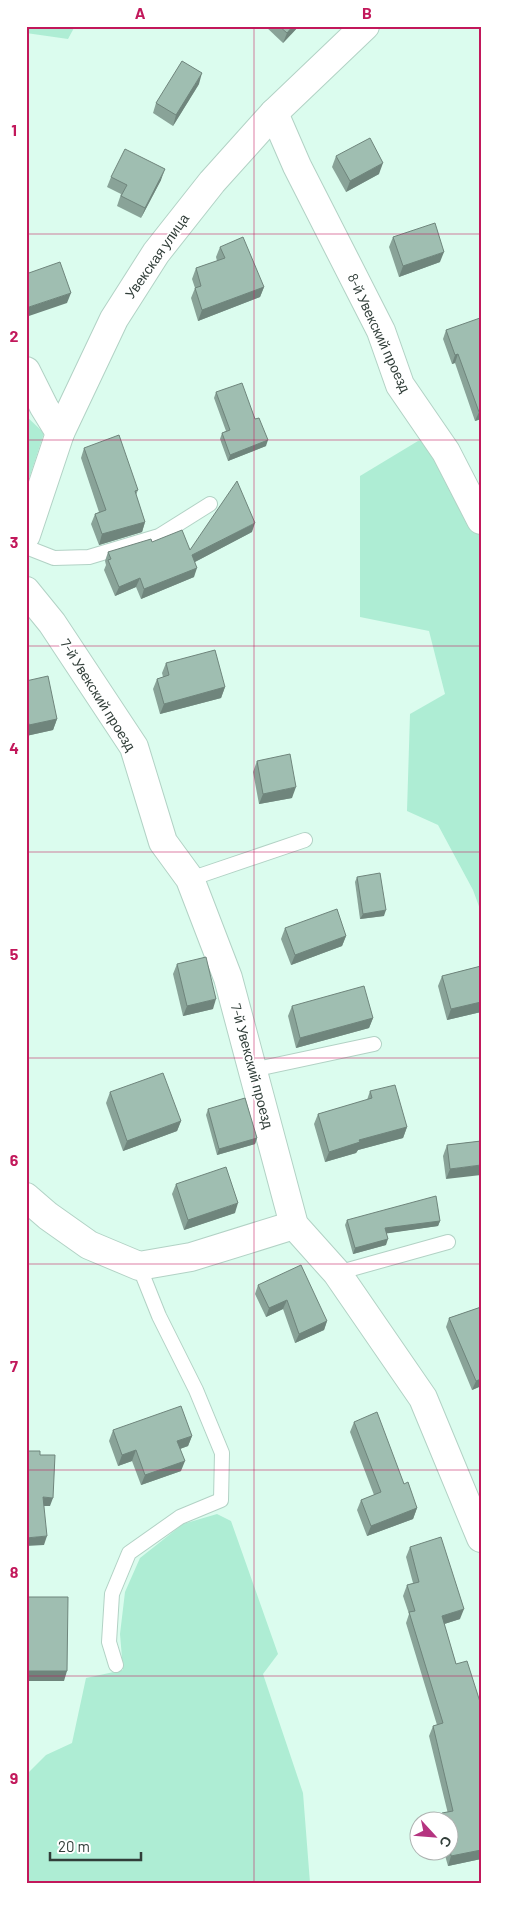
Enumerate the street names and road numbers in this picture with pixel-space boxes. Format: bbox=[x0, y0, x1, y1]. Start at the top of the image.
street label: Увекская улица bbox=[121, 210, 192, 301]
street label: 8-й Увекский проезд bbox=[344, 271, 414, 395]
street label: 7-й Увекский проезд bbox=[57, 636, 140, 754]
street label: 7-й Увекский проезд bbox=[228, 1002, 277, 1130]

